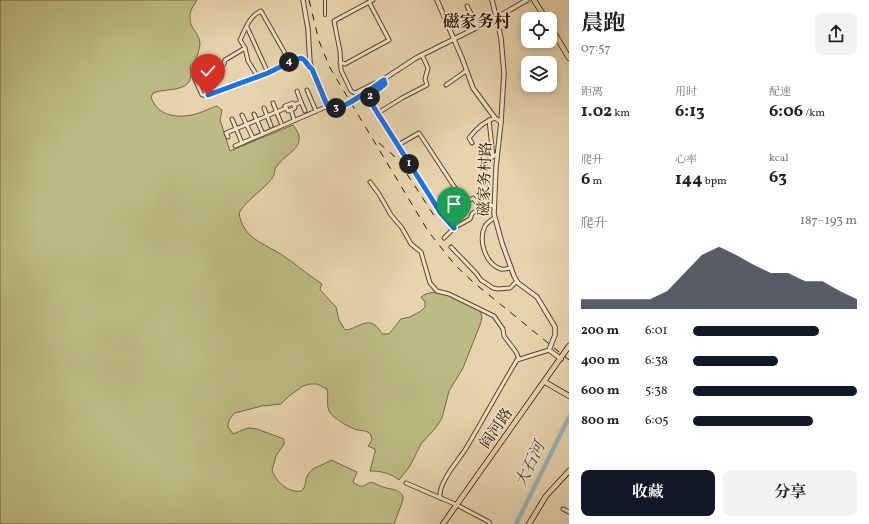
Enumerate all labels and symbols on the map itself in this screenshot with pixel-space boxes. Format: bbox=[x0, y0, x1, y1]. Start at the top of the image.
district label: 磁家务村 bbox=[443, 11, 511, 34]
pin: 4 bbox=[279, 52, 299, 72]
pin bbox=[191, 54, 225, 95]
pin: 2 bbox=[360, 87, 380, 107]
pin: 3 bbox=[326, 98, 346, 118]
street label: 磁家务村路 bbox=[474, 141, 498, 217]
pin: 1 bbox=[399, 154, 419, 174]
pin bbox=[437, 187, 471, 228]
street label: 阎河路 bbox=[475, 405, 519, 453]
water label: 大石河 bbox=[511, 436, 553, 491]

